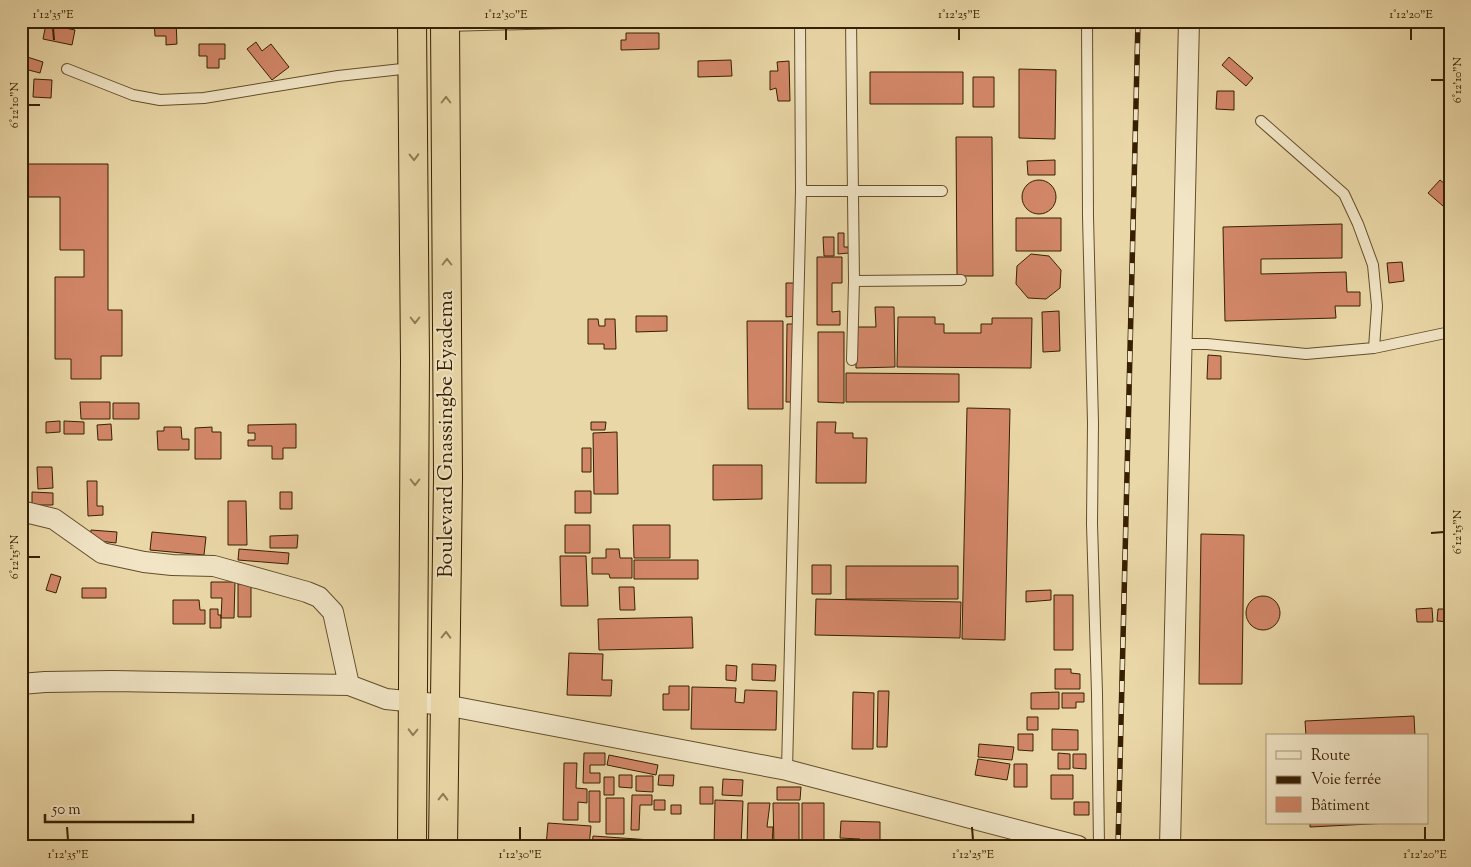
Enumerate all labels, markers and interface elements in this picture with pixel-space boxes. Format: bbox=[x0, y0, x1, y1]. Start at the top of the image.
text: 1°12'35"E bbox=[32, 6, 74, 24]
text: 1°12'30"E bbox=[485, 6, 528, 24]
text: 1°12'25"E bbox=[938, 6, 981, 24]
text: 1°12'20"E bbox=[1389, 6, 1434, 24]
text: 6°12'10"N bbox=[1449, 56, 1467, 103]
text: 6°12'10"N bbox=[6, 81, 24, 128]
one-way arrow bbox=[441, 95, 451, 103]
one-way arrow bbox=[409, 154, 419, 162]
one-way arrow bbox=[442, 258, 452, 266]
street label: Boulevard Gnassingbe Eyadema bbox=[432, 290, 462, 578]
one-way arrow bbox=[410, 316, 420, 324]
one-way arrow bbox=[410, 479, 420, 487]
text: 6°12'15"N bbox=[1449, 509, 1467, 554]
text: 6°12'15"N bbox=[6, 534, 24, 579]
one-way arrow bbox=[441, 630, 451, 638]
one-way arrow bbox=[408, 729, 419, 737]
legend bbox=[1266, 734, 1428, 824]
text: Route bbox=[1311, 746, 1350, 767]
text: Voie ferrée bbox=[1311, 770, 1381, 791]
scale bar bbox=[45, 792, 192, 824]
one-way arrow bbox=[438, 793, 449, 801]
text: Bâtiment bbox=[1311, 796, 1370, 817]
text: 50 m bbox=[51, 800, 81, 821]
text: 1°12'35"E bbox=[47, 846, 89, 864]
text: 1°12'30"E bbox=[499, 846, 542, 864]
text: 1°12'25"E bbox=[952, 846, 995, 864]
text: 1°12'20"E bbox=[1403, 846, 1448, 864]

